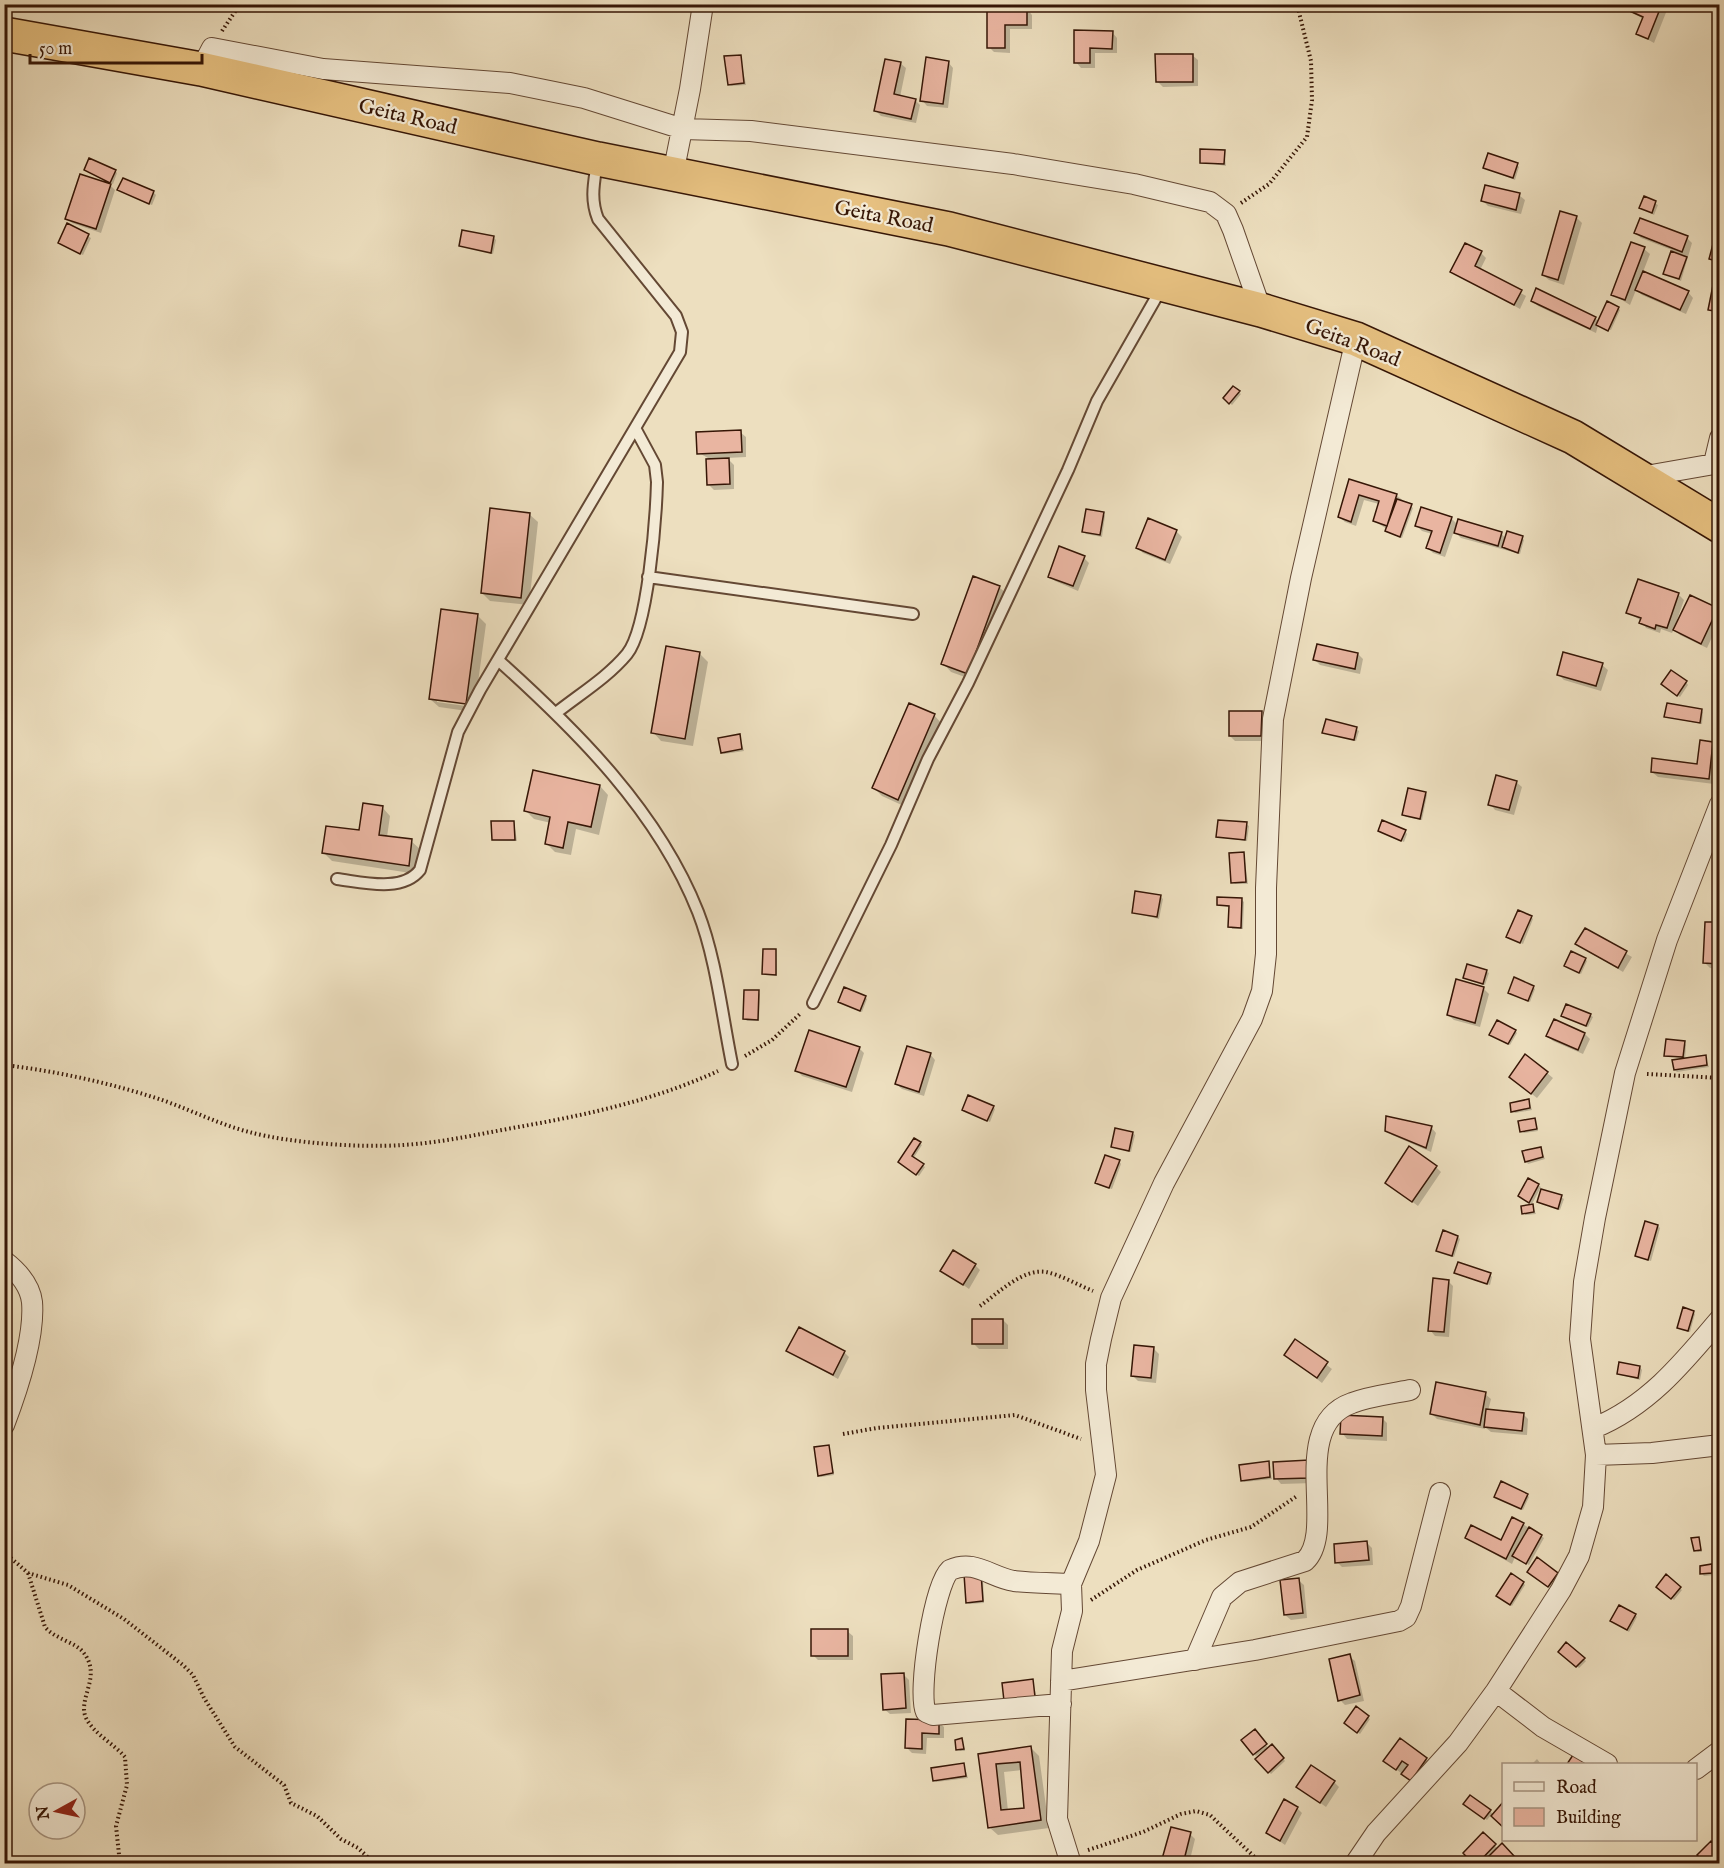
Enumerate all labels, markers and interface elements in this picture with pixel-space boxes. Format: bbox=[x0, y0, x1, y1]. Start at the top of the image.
scale bar bbox=[30, 27, 202, 65]
text: 50 m bbox=[39, 38, 72, 61]
street label: Geita Road bbox=[356, 93, 460, 142]
street label: Geita Road bbox=[832, 195, 936, 240]
street label: Geita Road bbox=[1301, 313, 1405, 374]
legend bbox=[1502, 1763, 1697, 1841]
text: Road bbox=[1556, 1777, 1597, 1800]
north arrow bbox=[27, 1781, 87, 1841]
text: N bbox=[33, 1804, 55, 1822]
text: Building bbox=[1556, 1807, 1621, 1830]

